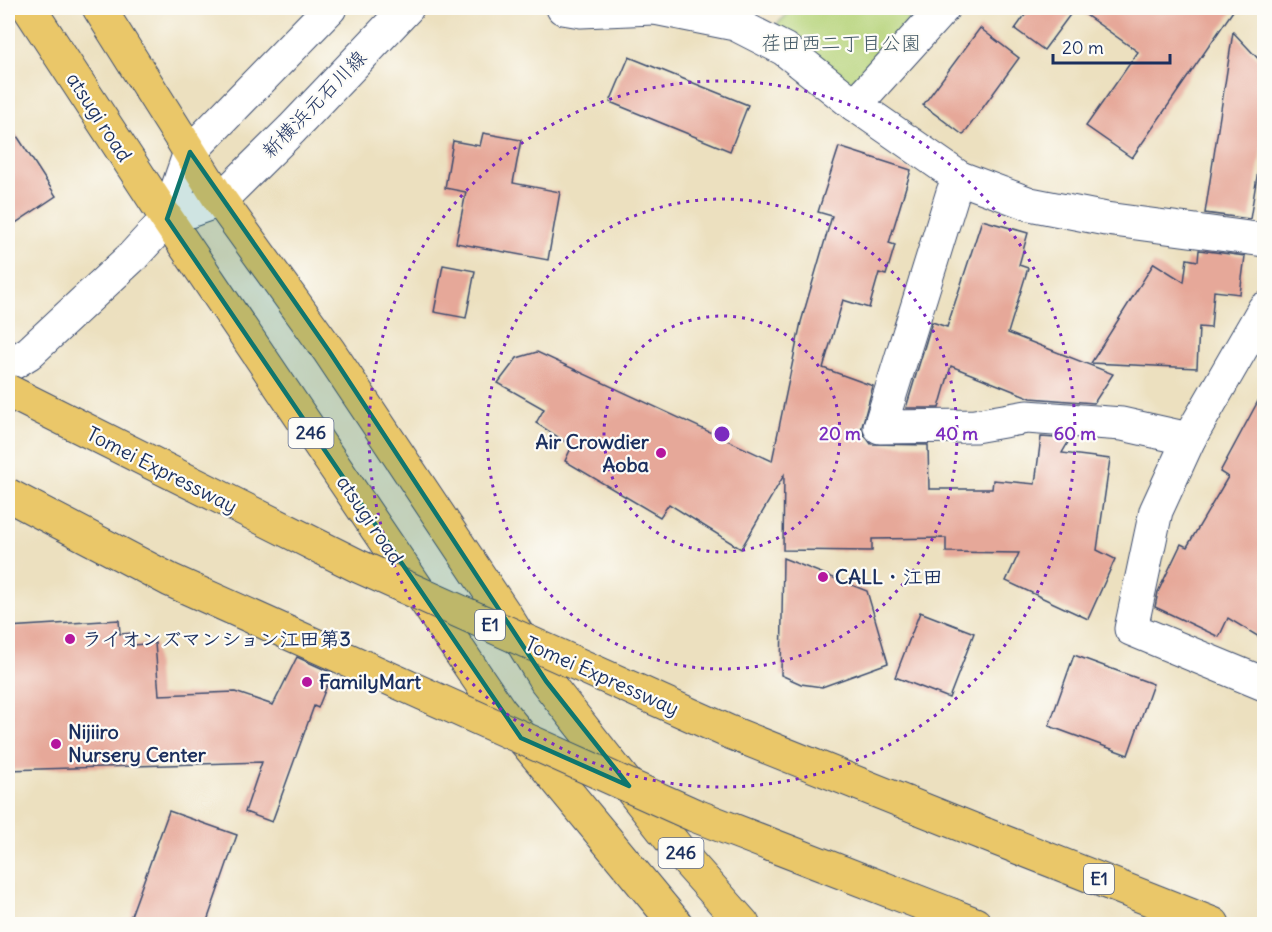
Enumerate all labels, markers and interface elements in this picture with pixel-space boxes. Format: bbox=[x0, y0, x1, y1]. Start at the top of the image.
scale bar bbox=[1053, 27, 1170, 65]
park label: 荏田西二丁目公園 bbox=[761, 30, 921, 55]
text: 20 m bbox=[1062, 36, 1104, 59]
street label: 新横浜元石川線 bbox=[256, 45, 371, 163]
street label: atsugi road bbox=[61, 67, 138, 166]
road number: 246 bbox=[288, 418, 334, 448]
street label: Tomei Expressway bbox=[83, 421, 242, 518]
text: 20 m bbox=[819, 422, 861, 445]
text: 40 m bbox=[936, 422, 978, 445]
text: 60 m bbox=[1054, 422, 1096, 445]
centre of rings bbox=[712, 424, 732, 444]
place label: Air Crowdier Aoba bbox=[536, 429, 650, 477]
marker: Air Crowdier Aoba bbox=[654, 446, 668, 460]
street label: atsugi road bbox=[332, 471, 409, 569]
place label: CALL・江田 bbox=[835, 564, 943, 589]
marker: CALL・江田 bbox=[816, 570, 830, 584]
road number: E1 bbox=[475, 610, 505, 640]
place label: ライオンズマンション江田第3 bbox=[82, 626, 351, 651]
street label: Tomei Expressway bbox=[521, 630, 683, 721]
marker: ライオンズマンション江田第3 bbox=[63, 632, 77, 646]
place label: FamilyMart bbox=[319, 669, 421, 694]
marker: FamilyMart bbox=[300, 675, 314, 689]
place label: Nijiiro Nursery Center bbox=[68, 719, 207, 767]
marker: Nijiiro Nursery Center bbox=[49, 737, 63, 751]
road number: 246 bbox=[658, 838, 704, 868]
road number: E1 bbox=[1084, 864, 1114, 894]

